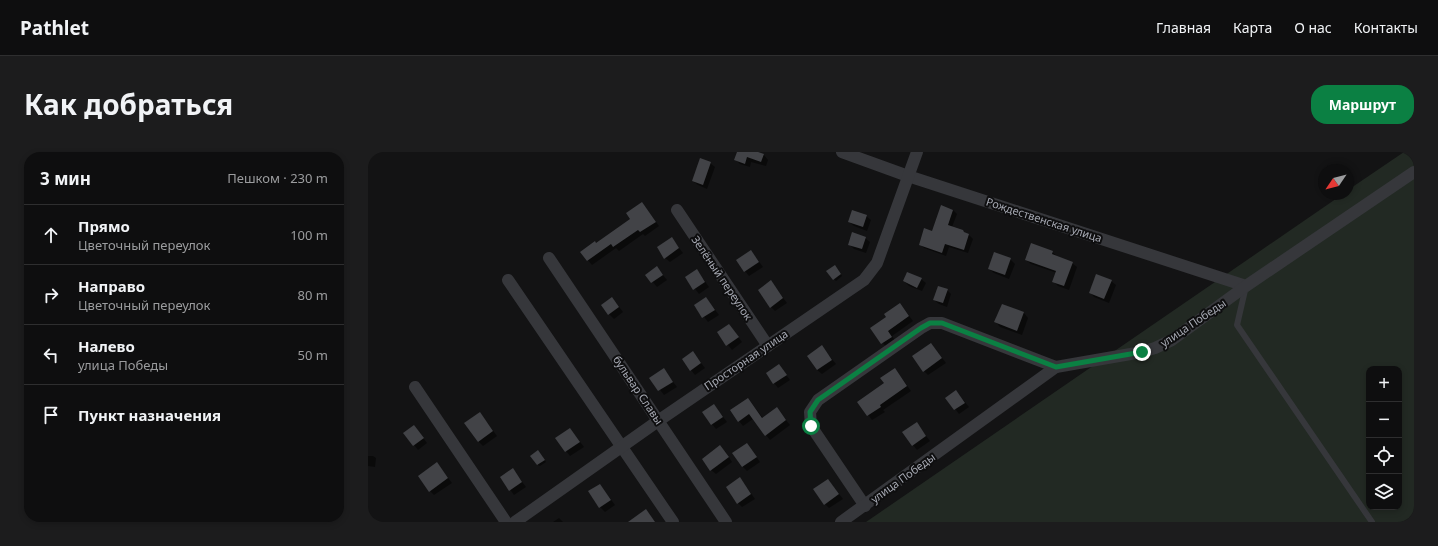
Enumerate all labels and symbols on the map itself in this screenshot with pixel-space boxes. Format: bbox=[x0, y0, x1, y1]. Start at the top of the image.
north arrow bbox=[1318, 164, 1354, 200]
street label: Рождественская улица bbox=[984, 194, 1104, 245]
street label: Зелёный переулок bbox=[689, 233, 756, 323]
street label: улица Победы bbox=[1157, 295, 1228, 350]
street label: Просторная улица bbox=[701, 326, 791, 393]
route end bbox=[1133, 343, 1151, 361]
street label: бульвар Славы bbox=[610, 352, 667, 427]
route start bbox=[802, 417, 820, 435]
street label: улица Победы bbox=[867, 449, 938, 506]

